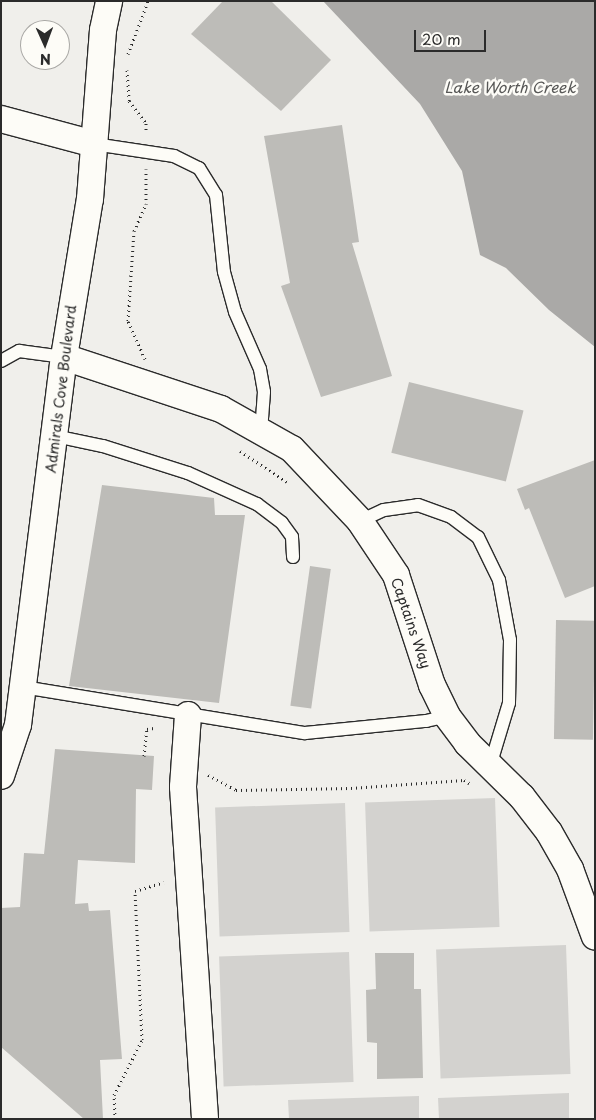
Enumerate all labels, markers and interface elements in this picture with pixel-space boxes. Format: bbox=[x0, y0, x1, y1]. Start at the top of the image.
north arrow bbox=[20, 20, 70, 70]
scale bar bbox=[416, 20, 488, 52]
text: 20 m bbox=[422, 27, 461, 50]
text: N bbox=[40, 49, 51, 70]
water label: Lake Worth Creek bbox=[444, 78, 576, 96]
street label: Admirals Cove Boulevard bbox=[42, 304, 80, 474]
street label: Captains Way bbox=[388, 575, 434, 671]

